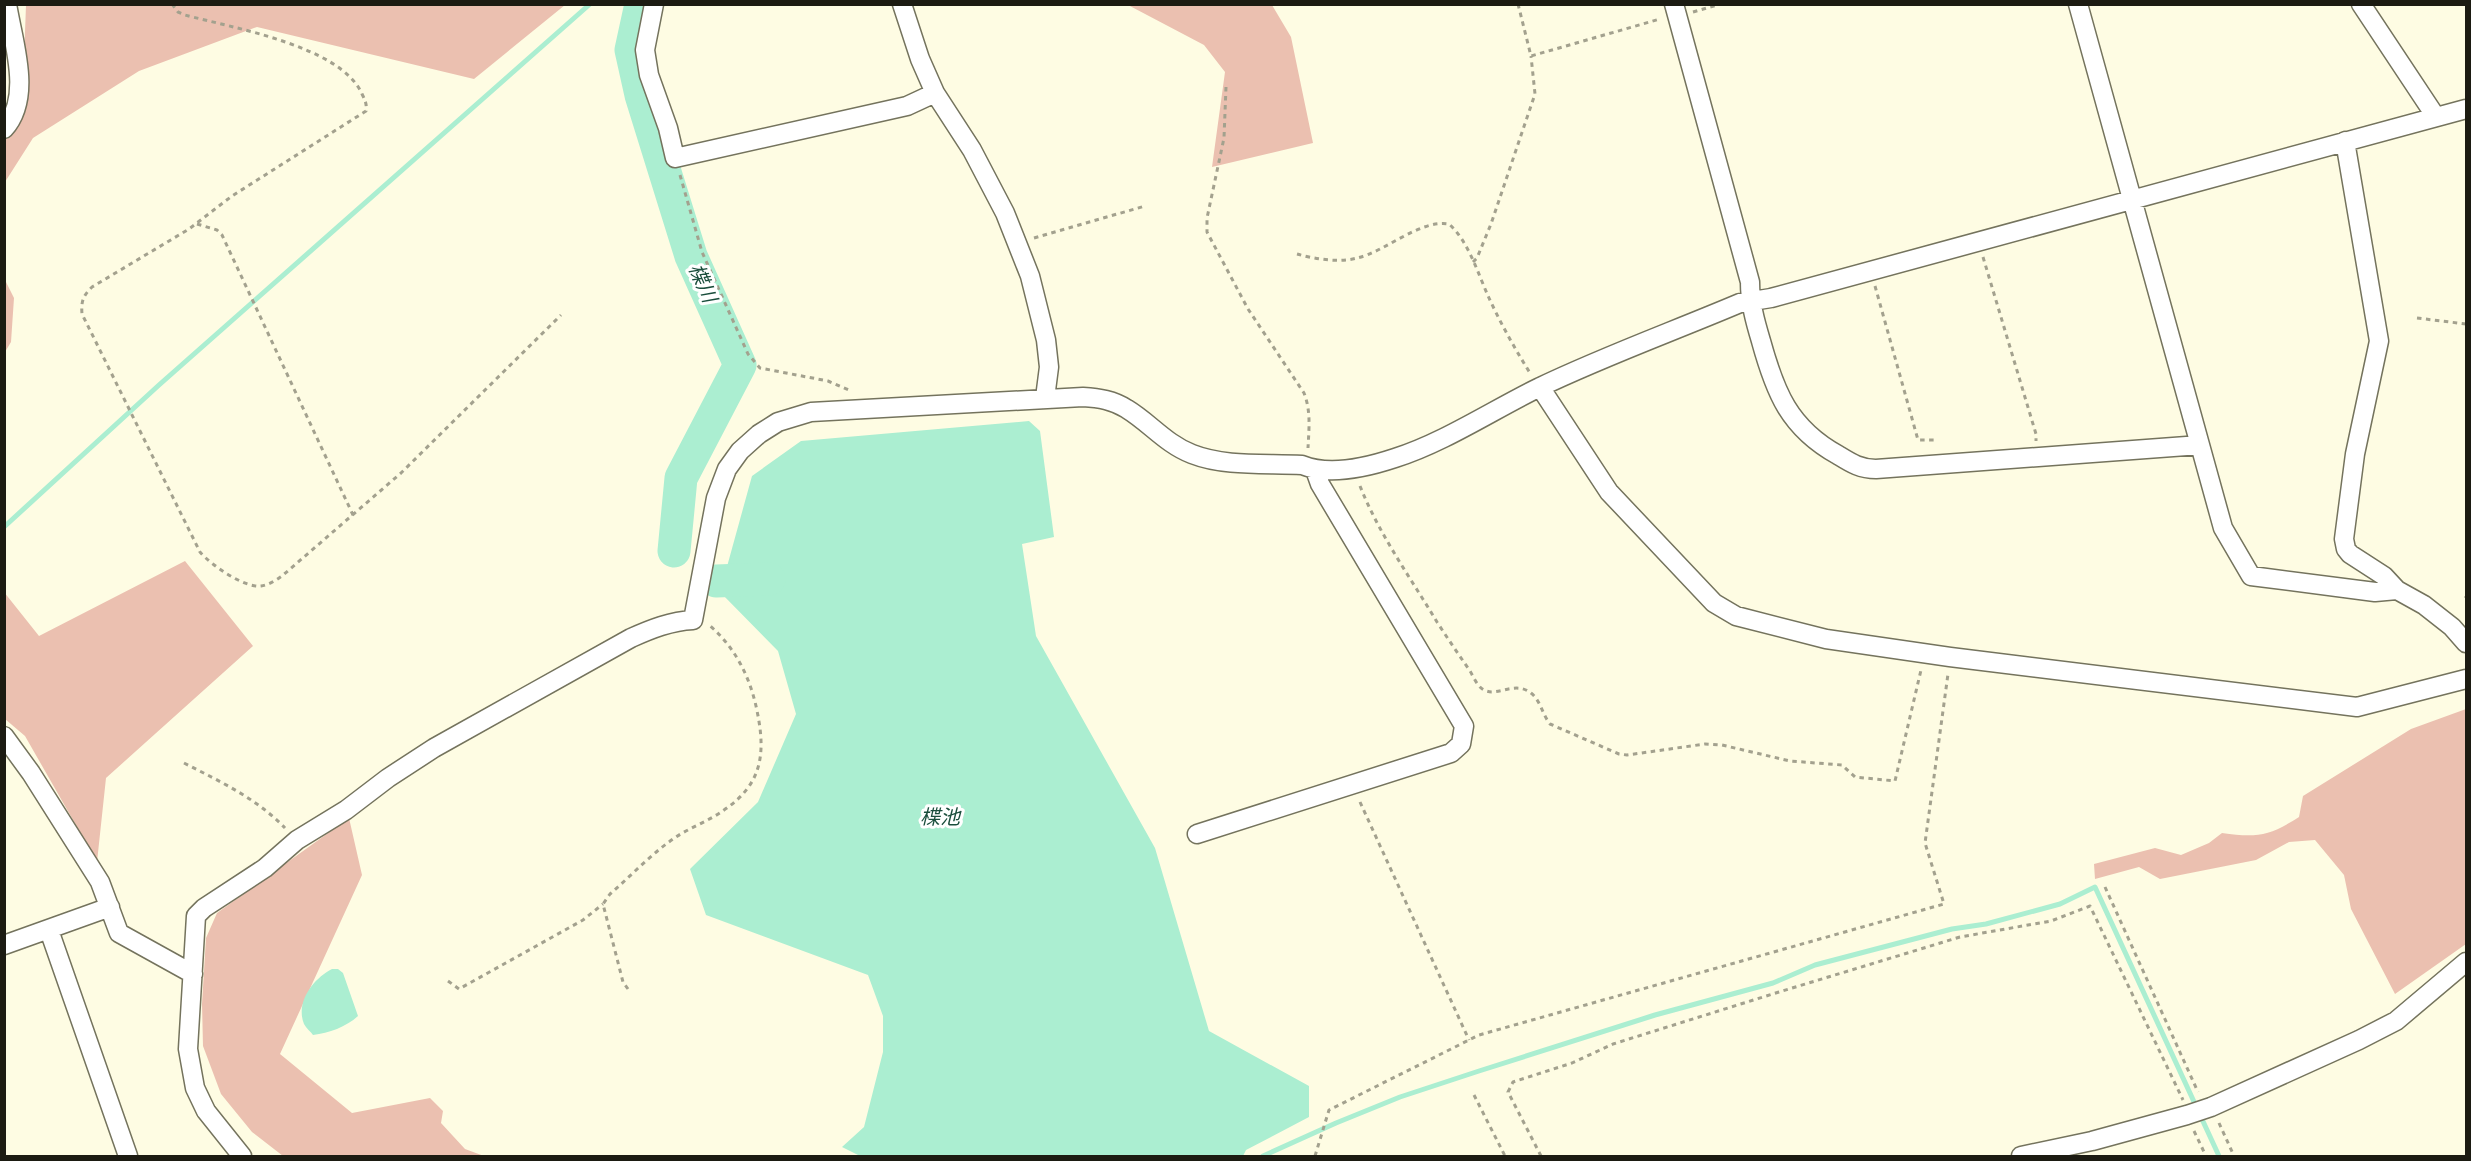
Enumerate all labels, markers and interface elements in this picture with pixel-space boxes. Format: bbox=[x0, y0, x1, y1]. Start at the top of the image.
water label: 楪川 bbox=[683, 259, 725, 308]
water label: 楪池 bbox=[920, 803, 962, 830]

